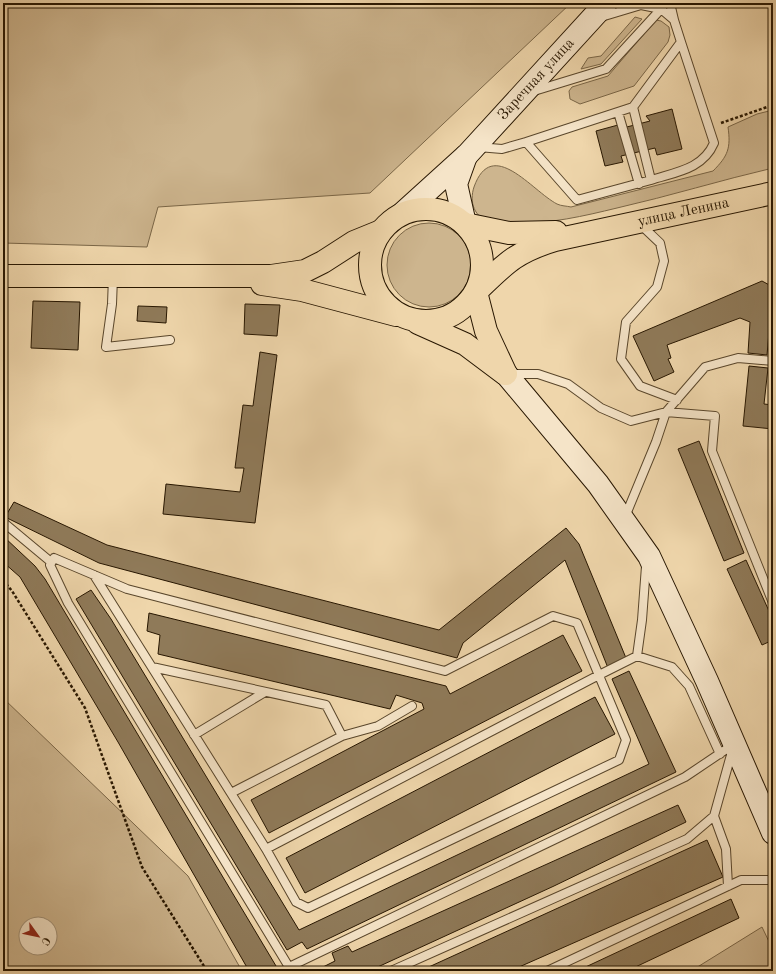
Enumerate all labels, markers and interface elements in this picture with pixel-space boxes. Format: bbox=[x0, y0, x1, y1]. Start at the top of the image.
street label: Заречная улица bbox=[495, 35, 578, 123]
street label: улица Ленина bbox=[636, 195, 731, 229]
north arrow bbox=[18, 916, 58, 956]
text: С bbox=[39, 935, 52, 947]

